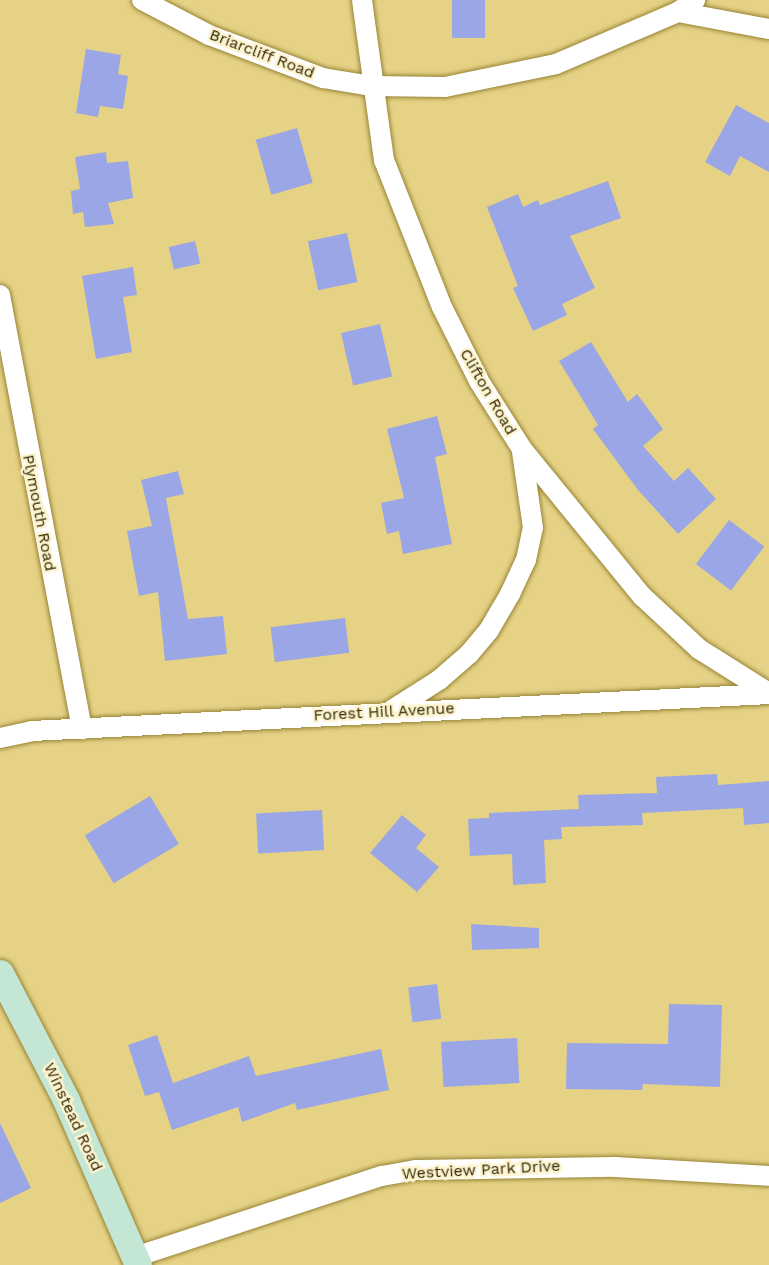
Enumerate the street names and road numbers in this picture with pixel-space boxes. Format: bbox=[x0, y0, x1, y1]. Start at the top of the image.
street label: Briarcliff Road bbox=[206, 25, 318, 83]
street label: Clifton Road bbox=[456, 345, 520, 439]
street label: Plymouth Road bbox=[18, 453, 60, 573]
street label: Forest Hill Avenue bbox=[312, 699, 456, 725]
street label: Winstead Road bbox=[39, 1060, 107, 1174]
street label: Westview Park Drive bbox=[401, 1156, 561, 1184]

